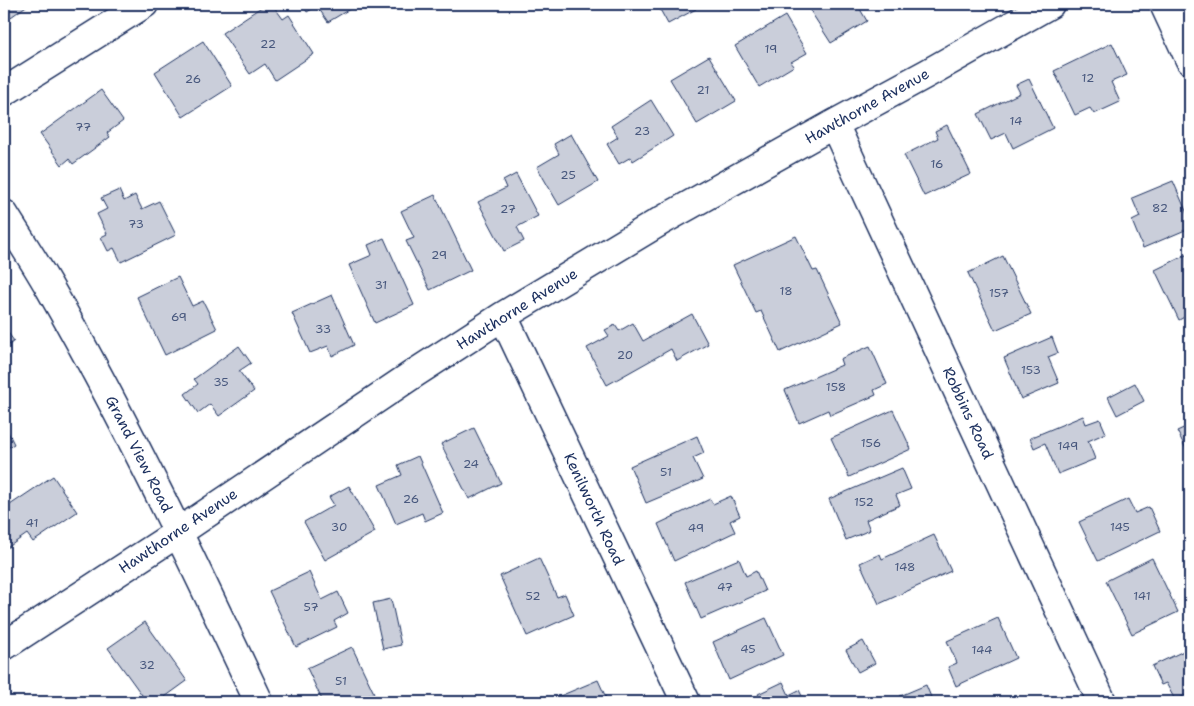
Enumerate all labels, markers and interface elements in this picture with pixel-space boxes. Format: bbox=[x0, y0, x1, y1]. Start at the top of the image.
house number: 22 bbox=[260, 36, 276, 52]
house number: 19 bbox=[765, 41, 777, 57]
street label: Hawthorne Avenue bbox=[801, 63, 933, 149]
house number: 12 bbox=[1082, 70, 1094, 86]
house number: 26 bbox=[185, 71, 201, 87]
house number: 21 bbox=[697, 82, 709, 98]
house number: 14 bbox=[1010, 113, 1022, 129]
house number: 77 bbox=[75, 119, 91, 135]
house number: 23 bbox=[634, 123, 650, 139]
house number: 16 bbox=[930, 156, 944, 172]
house number: 25 bbox=[560, 167, 576, 183]
house number: 82 bbox=[1152, 200, 1168, 216]
house number: 27 bbox=[500, 201, 516, 217]
house number: 73 bbox=[128, 216, 144, 232]
house number: 29 bbox=[431, 247, 447, 263]
street label: Hawthorne Avenue bbox=[453, 264, 581, 354]
house number: 31 bbox=[375, 277, 387, 293]
house number: 18 bbox=[779, 283, 793, 299]
house number: 157 bbox=[989, 285, 1009, 301]
house number: 69 bbox=[171, 309, 187, 325]
house number: 33 bbox=[315, 321, 331, 337]
house number: 20 bbox=[617, 347, 633, 363]
house number: 153 bbox=[1021, 362, 1041, 378]
street label: Robbins Road bbox=[938, 364, 998, 463]
house number: 35 bbox=[213, 374, 229, 390]
house number: 158 bbox=[826, 379, 846, 395]
street label: Grand View Road bbox=[101, 392, 177, 516]
house number: 156 bbox=[861, 435, 881, 451]
house number: 149 bbox=[1058, 438, 1078, 454]
street label: Kenilworth Road bbox=[559, 450, 629, 569]
house number: 24 bbox=[463, 456, 479, 472]
house number: 51 bbox=[660, 464, 672, 480]
street label: Hawthorne Avenue bbox=[115, 484, 241, 578]
house number: 26 bbox=[403, 491, 419, 507]
house number: 152 bbox=[854, 494, 874, 510]
house number: 41 bbox=[26, 515, 38, 531]
house number: 30 bbox=[331, 519, 347, 535]
house number: 145 bbox=[1110, 519, 1130, 535]
house number: 49 bbox=[688, 520, 704, 536]
house number: 148 bbox=[895, 559, 915, 575]
house number: 47 bbox=[717, 579, 733, 595]
house number: 52 bbox=[525, 588, 541, 604]
house number: 141 bbox=[1133, 588, 1151, 604]
house number: 57 bbox=[303, 599, 319, 615]
house number: 45 bbox=[740, 641, 756, 657]
house number: 144 bbox=[972, 642, 992, 658]
house number: 32 bbox=[139, 657, 155, 673]
house number: 51 bbox=[335, 673, 347, 689]

